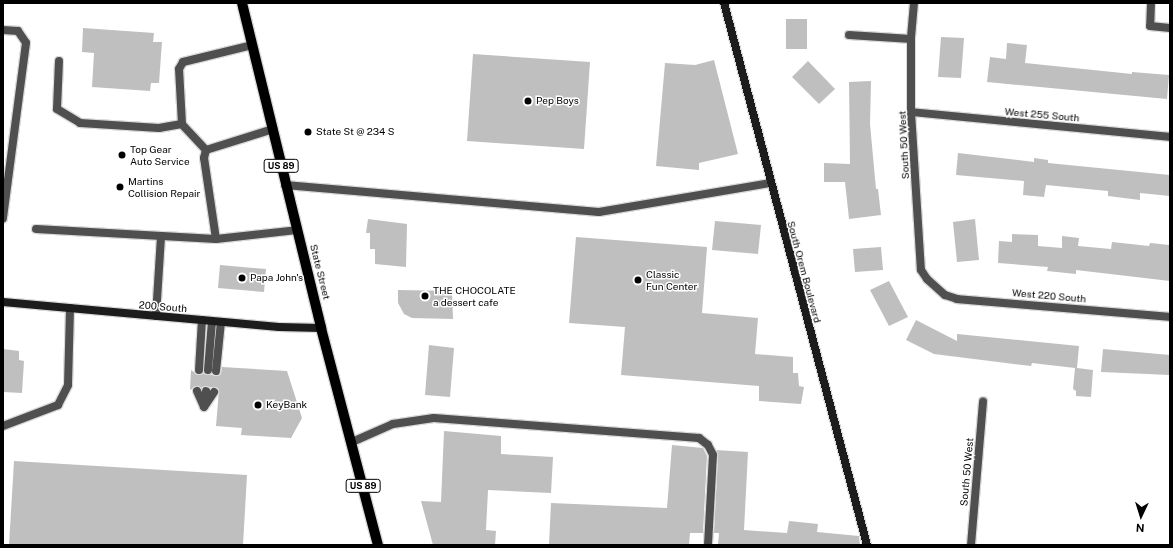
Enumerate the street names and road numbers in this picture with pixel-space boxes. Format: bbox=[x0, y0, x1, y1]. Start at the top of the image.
street label: West 255 South bbox=[1004, 106, 1080, 124]
street label: South 50 West bbox=[896, 110, 912, 180]
road number: US 89 bbox=[263, 159, 299, 173]
street label: South Orem Boulevard bbox=[785, 220, 823, 324]
street label: State Street bbox=[307, 243, 333, 301]
street label: West 220 South bbox=[1011, 287, 1087, 305]
street label: 200 South bbox=[138, 299, 188, 315]
street label: South 50 West bbox=[958, 437, 976, 507]
road number: US 89 bbox=[345, 479, 381, 493]

